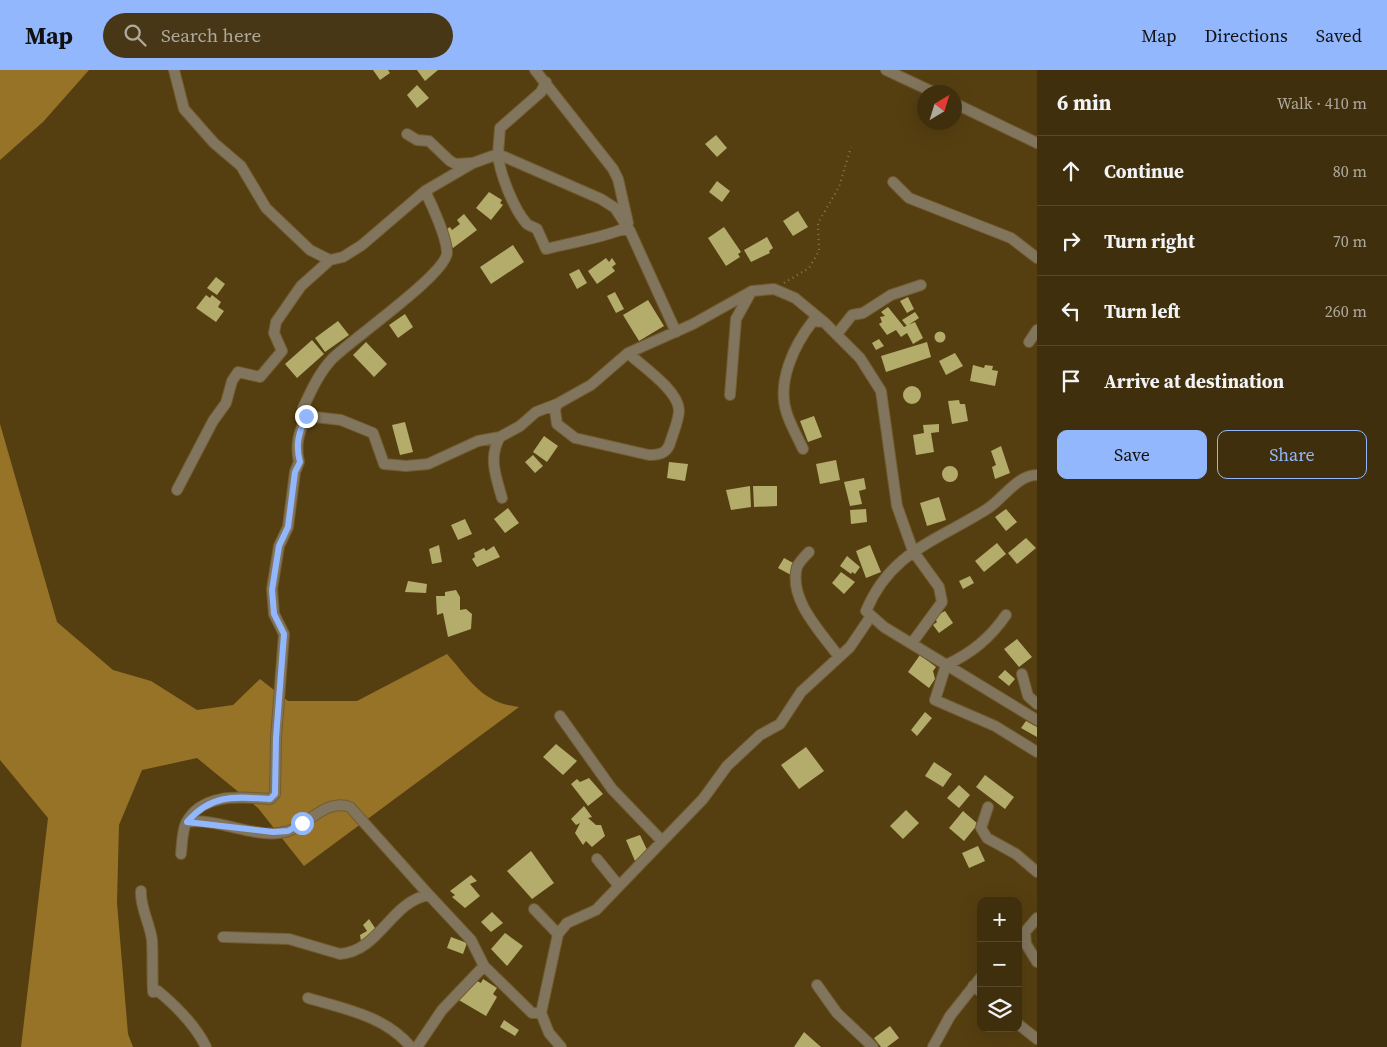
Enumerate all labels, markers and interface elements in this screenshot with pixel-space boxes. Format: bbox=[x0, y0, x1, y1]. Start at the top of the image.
search box bbox=[103, 13, 453, 58]
text: Map bbox=[25, 19, 73, 52]
icon: search bbox=[121, 21, 149, 49]
text: Search here bbox=[161, 22, 261, 48]
text: Map bbox=[1141, 23, 1177, 48]
text: Directions bbox=[1205, 23, 1288, 48]
text: Saved bbox=[1316, 23, 1362, 48]
north arrow bbox=[917, 85, 962, 130]
text: 6 min bbox=[1057, 88, 1112, 117]
text: Walk · 410 m bbox=[1277, 92, 1367, 114]
icon: ahead bbox=[1057, 157, 1085, 185]
text: Continue bbox=[1104, 158, 1184, 184]
text: 80 m bbox=[1333, 160, 1367, 182]
icon: right bbox=[1057, 227, 1085, 255]
text: Turn right bbox=[1104, 228, 1195, 254]
text: 70 m bbox=[1333, 230, 1367, 252]
icon: left bbox=[1057, 297, 1085, 325]
text: Turn left bbox=[1104, 298, 1180, 324]
text: 260 m bbox=[1325, 300, 1367, 322]
icon: arrive bbox=[1057, 367, 1085, 395]
text: Arrive at destination bbox=[1104, 368, 1284, 394]
route end bbox=[295, 405, 318, 428]
button: Save bbox=[1057, 430, 1207, 479]
button: Share bbox=[1217, 430, 1367, 479]
route start bbox=[291, 812, 314, 835]
map controls bbox=[977, 897, 1022, 1032]
button: + bbox=[977, 897, 1022, 942]
button: − bbox=[977, 942, 1022, 987]
button: layers bbox=[977, 987, 1022, 1032]

